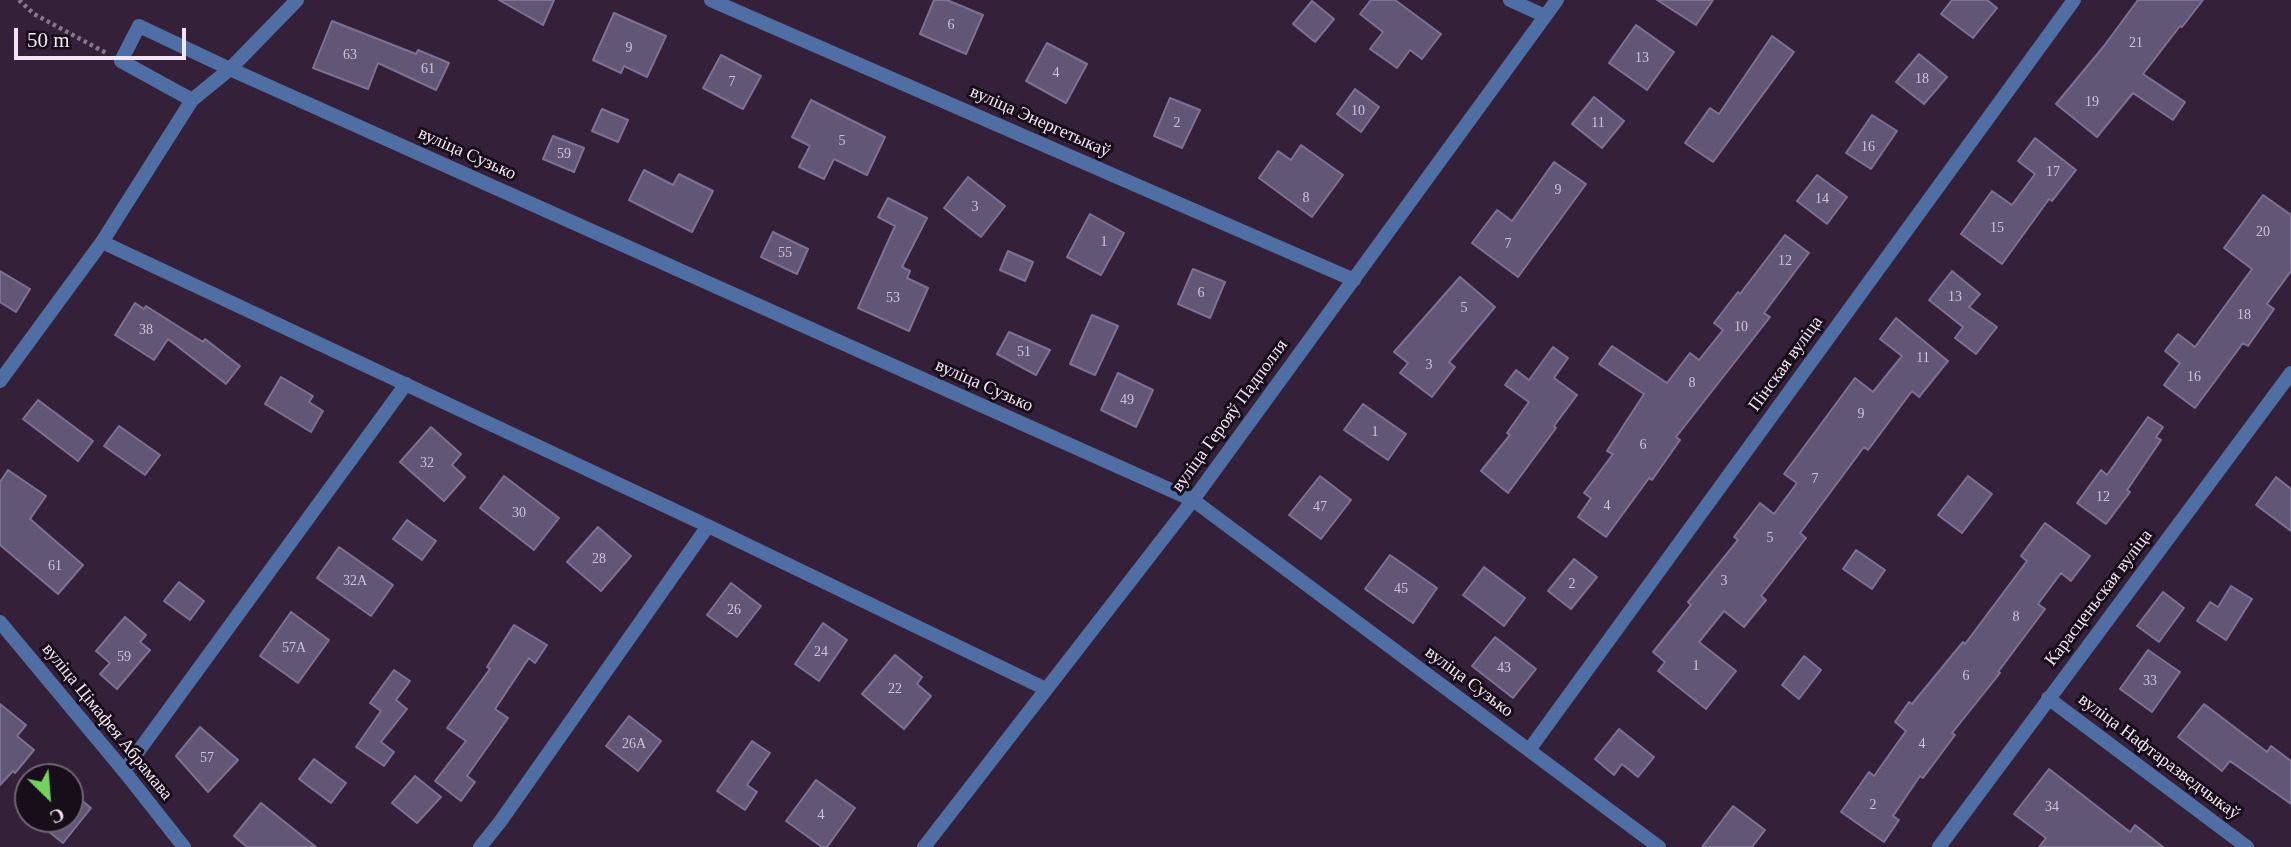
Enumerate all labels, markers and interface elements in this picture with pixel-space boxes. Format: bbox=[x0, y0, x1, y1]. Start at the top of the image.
scale bar bbox=[18, 14, 189, 58]
house number: 6 bbox=[948, 17, 954, 33]
text: 50 m bbox=[27, 28, 70, 52]
house number: 21 bbox=[2129, 35, 2143, 51]
house number: 9 bbox=[626, 40, 632, 56]
house number: 63 bbox=[343, 47, 357, 63]
house number: 13 bbox=[1635, 50, 1649, 66]
house number: 61 bbox=[421, 61, 435, 77]
house number: 4 bbox=[1052, 65, 1060, 81]
house number: 18 bbox=[1915, 71, 1929, 87]
house number: 7 bbox=[728, 74, 736, 90]
street label: вуліца Энергетыкаў bbox=[967, 81, 1113, 163]
house number: 19 bbox=[2085, 94, 2099, 110]
house number: 10 bbox=[1351, 103, 1365, 119]
house number: 2 bbox=[1174, 115, 1180, 131]
house number: 11 bbox=[1591, 115, 1605, 131]
street label: вуліца Сузько bbox=[415, 123, 519, 185]
house number: 5 bbox=[838, 133, 846, 149]
house number: 16 bbox=[1861, 139, 1875, 155]
house number: 59 bbox=[557, 146, 571, 162]
house number: 17 bbox=[2046, 164, 2060, 180]
house number: 9 bbox=[1554, 182, 1562, 198]
house number: 8 bbox=[1302, 190, 1310, 206]
house number: 14 bbox=[1815, 191, 1829, 207]
house number: 3 bbox=[972, 199, 978, 215]
house number: 15 bbox=[1990, 220, 2004, 236]
house number: 20 bbox=[2256, 224, 2270, 240]
house number: 1 bbox=[1100, 234, 1108, 250]
house number: 7 bbox=[1504, 236, 1512, 252]
house number: 55 bbox=[778, 245, 792, 261]
house number: 12 bbox=[1778, 253, 1792, 269]
house number: 6 bbox=[1198, 285, 1204, 301]
house number: 13 bbox=[1948, 289, 1962, 305]
house number: 53 bbox=[886, 290, 900, 306]
house number: 5 bbox=[1460, 300, 1468, 316]
house number: 18 bbox=[2237, 307, 2251, 323]
street label: Пінская вуліца bbox=[1744, 312, 1828, 416]
house number: 10 bbox=[1734, 319, 1748, 335]
house number: 38 bbox=[139, 322, 153, 338]
street label: вуліца Герояў Падполля bbox=[1167, 335, 1293, 497]
house number: 51 bbox=[1017, 344, 1031, 360]
house number: 11 bbox=[1916, 350, 1930, 366]
street label: вуліца Сузько bbox=[932, 355, 1036, 417]
house number: 3 bbox=[1426, 357, 1432, 373]
house number: 16 bbox=[2187, 369, 2201, 385]
house number: 8 bbox=[1688, 375, 1696, 391]
house number: 49 bbox=[1120, 392, 1134, 408]
house number: 9 bbox=[1857, 406, 1864, 422]
house number: 1 bbox=[1372, 424, 1378, 440]
house number: 6 bbox=[1640, 437, 1646, 453]
house number: 32 bbox=[420, 455, 434, 471]
house number: 7 bbox=[1812, 471, 1818, 487]
house number: 12 bbox=[2096, 489, 2110, 505]
house number: 4 bbox=[1604, 498, 1610, 514]
house number: 47 bbox=[1313, 499, 1327, 515]
house number: 30 bbox=[512, 505, 526, 521]
street label: Карасценьская вуліца bbox=[2041, 526, 2157, 670]
house number: 5 bbox=[1766, 530, 1774, 546]
house number: 28 bbox=[592, 551, 606, 567]
house number: 61 bbox=[48, 558, 62, 574]
house number: 32А bbox=[343, 573, 367, 589]
house number: 3 bbox=[1720, 573, 1728, 589]
house number: 2 bbox=[1568, 576, 1576, 592]
house number: 45 bbox=[1394, 581, 1408, 597]
house number: 26 bbox=[727, 602, 741, 618]
house number: 8 bbox=[2012, 609, 2020, 625]
street label: вуліца Цімафея Абрамава bbox=[37, 639, 177, 805]
house number: 57А bbox=[282, 640, 306, 656]
street label: вуліца Сузько bbox=[1421, 642, 1517, 722]
house number: 24 bbox=[814, 644, 828, 660]
house number: 59 bbox=[117, 649, 131, 665]
house number: 1 bbox=[1692, 658, 1700, 674]
house number: 43 bbox=[1497, 660, 1511, 676]
house number: 6 bbox=[1962, 668, 1969, 684]
house number: 33 bbox=[2143, 673, 2157, 689]
house number: 22 bbox=[888, 681, 902, 697]
street label: вуліца Нафтаразведчыкаў bbox=[2074, 689, 2244, 825]
house number: 26А bbox=[622, 736, 646, 752]
house number: 4 bbox=[1918, 736, 1926, 752]
house number: 57 bbox=[200, 750, 214, 766]
north arrow bbox=[14, 763, 84, 833]
house number: 2 bbox=[1870, 797, 1876, 813]
house number: 34 bbox=[2045, 799, 2059, 815]
text: С bbox=[47, 803, 68, 828]
house number: 4 bbox=[818, 807, 824, 823]

